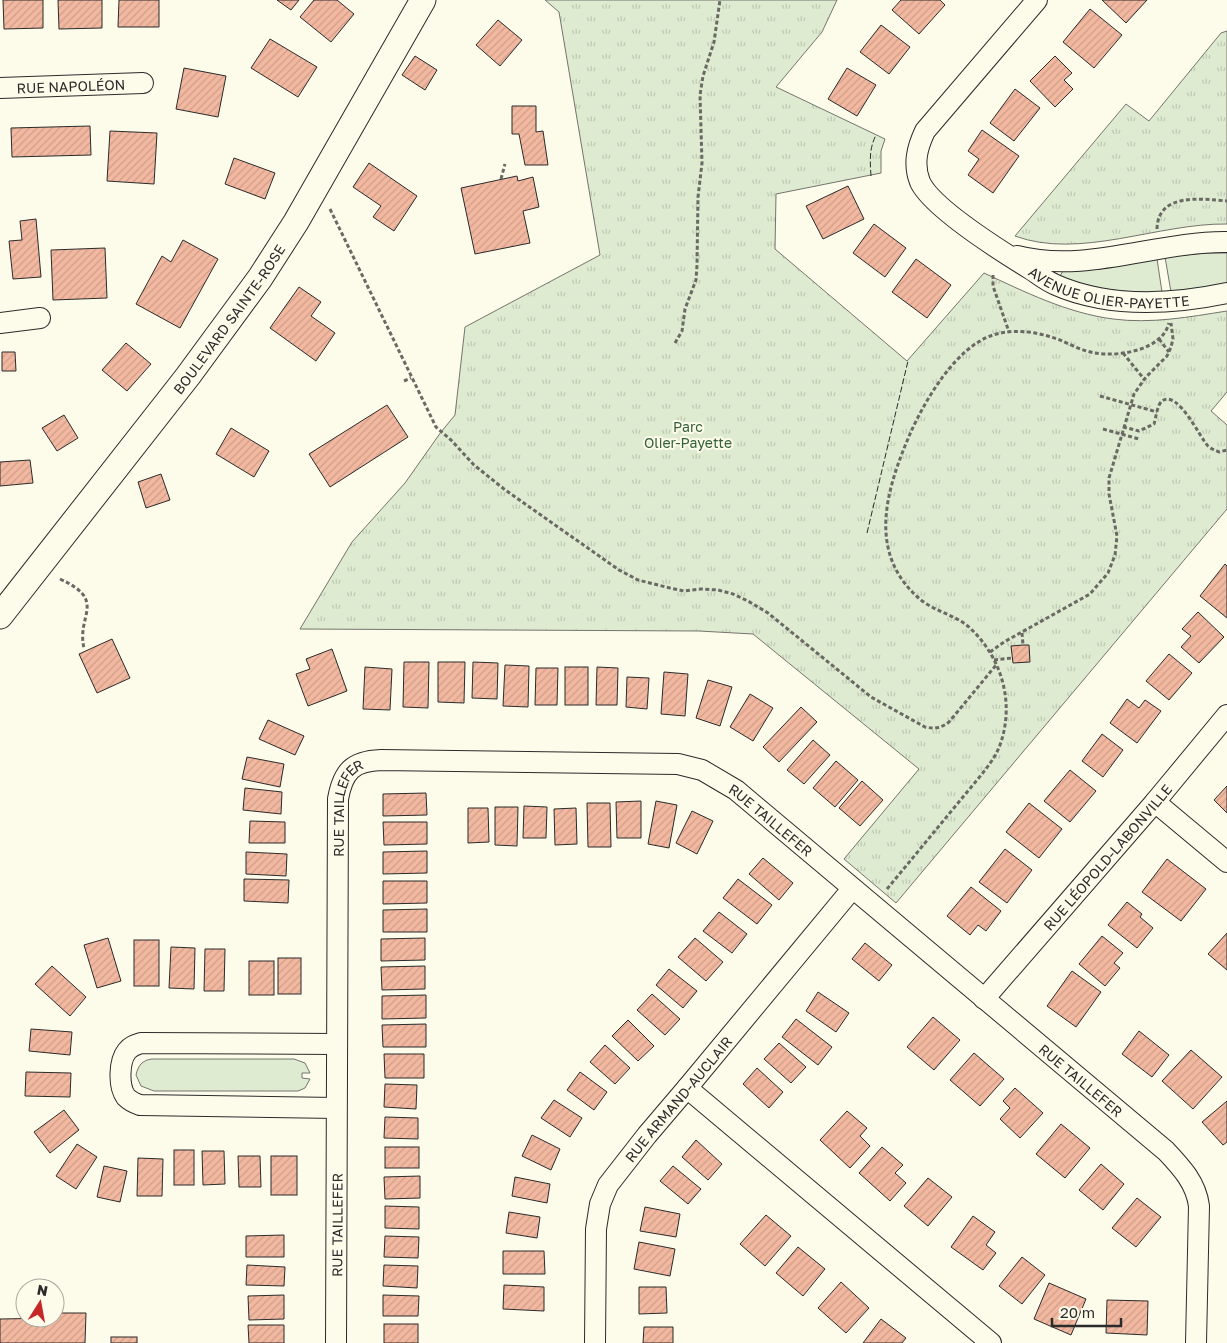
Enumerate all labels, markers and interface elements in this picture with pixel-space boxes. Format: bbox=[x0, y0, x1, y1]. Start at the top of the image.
street label: RUE NAPOLÉON bbox=[16, 75, 126, 96]
street label: BOULEVARD SAINTE-ROSE bbox=[169, 241, 288, 397]
street label: AVENUE OLIER-PAYETTE bbox=[1026, 262, 1190, 311]
park label: Parc Olier-Payette bbox=[644, 418, 732, 451]
street label: RUE TAILLEFER bbox=[329, 755, 366, 857]
street label: RUE TAILLEFER bbox=[726, 780, 816, 859]
street label: RUE LÉOPOLD-LABONVILLE bbox=[1039, 780, 1175, 933]
street label: RUE ARMAND-AUCLAIR bbox=[621, 1032, 735, 1165]
street label: RUE TAILLEFER bbox=[1036, 1040, 1127, 1120]
street label: RUE TAILLEFER bbox=[328, 1173, 345, 1277]
north arrow bbox=[15, 1278, 65, 1328]
text: N bbox=[36, 1280, 49, 1299]
scale bar bbox=[1052, 1296, 1121, 1328]
text: 20 m bbox=[1060, 1303, 1095, 1321]

